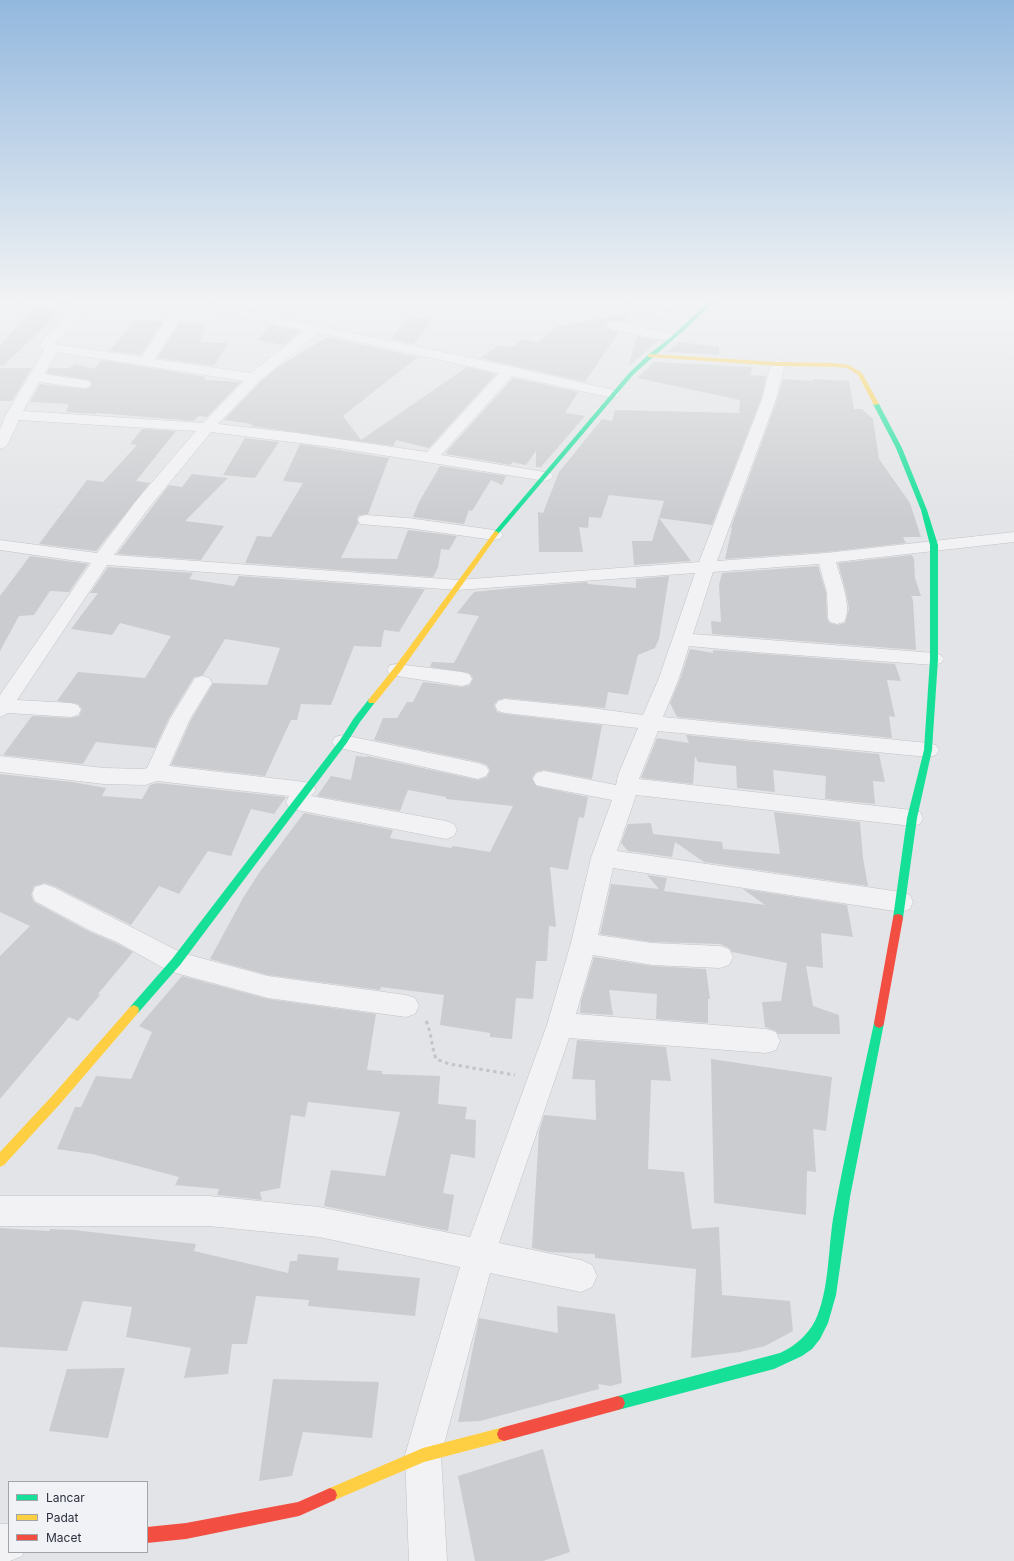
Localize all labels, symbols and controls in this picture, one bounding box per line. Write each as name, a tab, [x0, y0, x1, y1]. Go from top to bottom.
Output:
legend	[8, 1481, 148, 1553]
text: Lancar	[46, 1490, 85, 1505]
text: Padat	[46, 1510, 78, 1525]
text: Macet	[46, 1530, 81, 1545]

